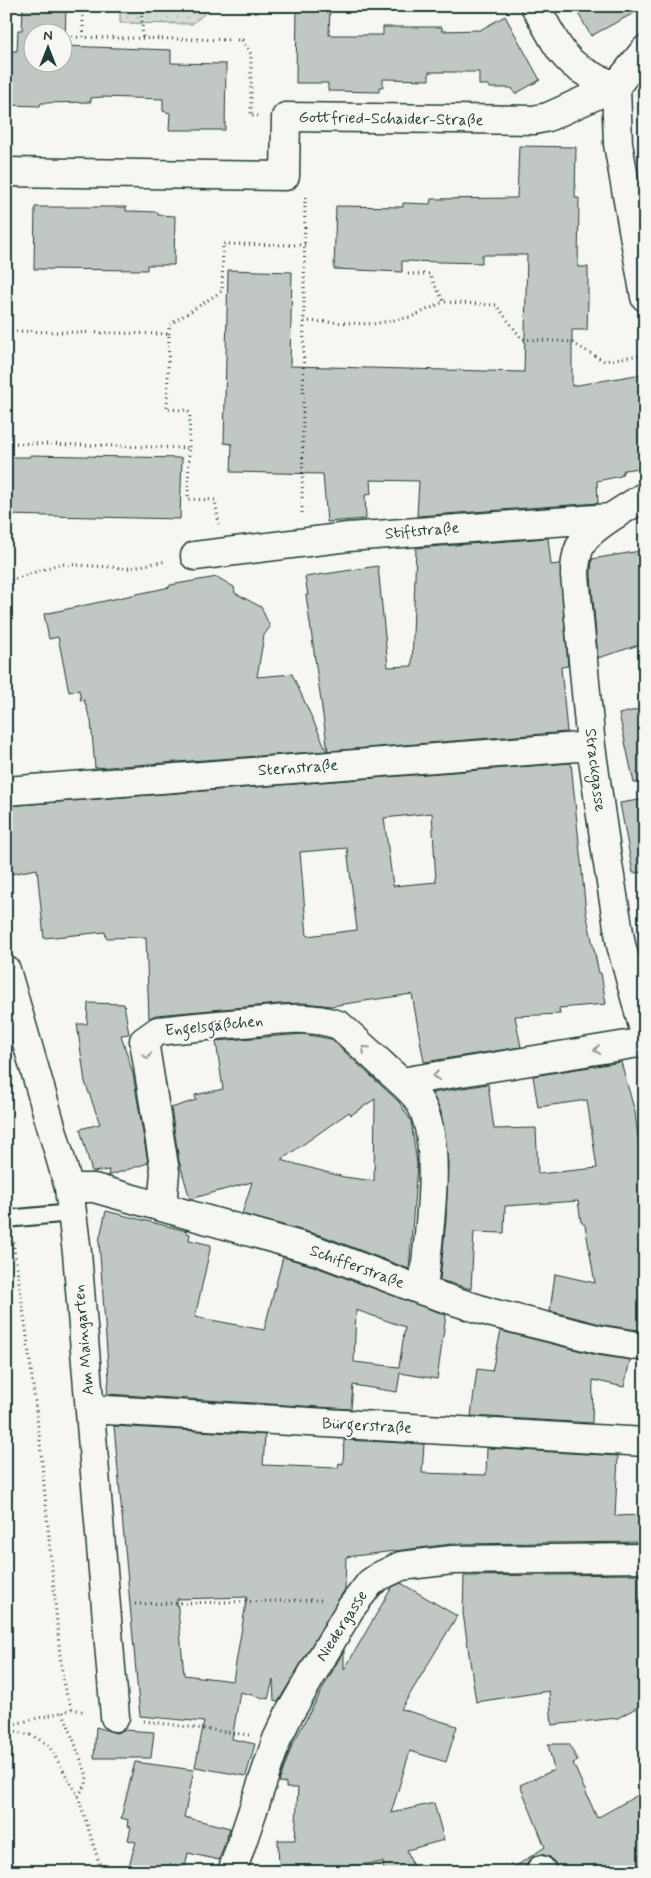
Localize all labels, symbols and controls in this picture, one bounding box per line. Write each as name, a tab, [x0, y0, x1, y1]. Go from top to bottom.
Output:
north arrow	[22, 22, 72, 72]
text: N	[43, 27, 53, 45]
street label: Gottfried-Schaider-Straße	[298, 107, 484, 131]
street label: Stiftstraße	[384, 517, 460, 545]
street label: Strackgasse	[578, 727, 611, 814]
street label: Sternstraße	[257, 755, 339, 781]
street label: Engelsgäßchen	[164, 1010, 264, 1043]
one-way arrow	[592, 1044, 601, 1054]
one-way arrow	[361, 1045, 370, 1054]
one-way arrow	[141, 1052, 151, 1061]
one-way arrow	[432, 1070, 441, 1080]
street label: Schifferstraße	[307, 1240, 407, 1294]
street label: Am Maingarten	[69, 1284, 99, 1396]
street label: Bürgerstraße	[321, 1413, 413, 1440]
street label: Niedergasse	[311, 1587, 373, 1665]

